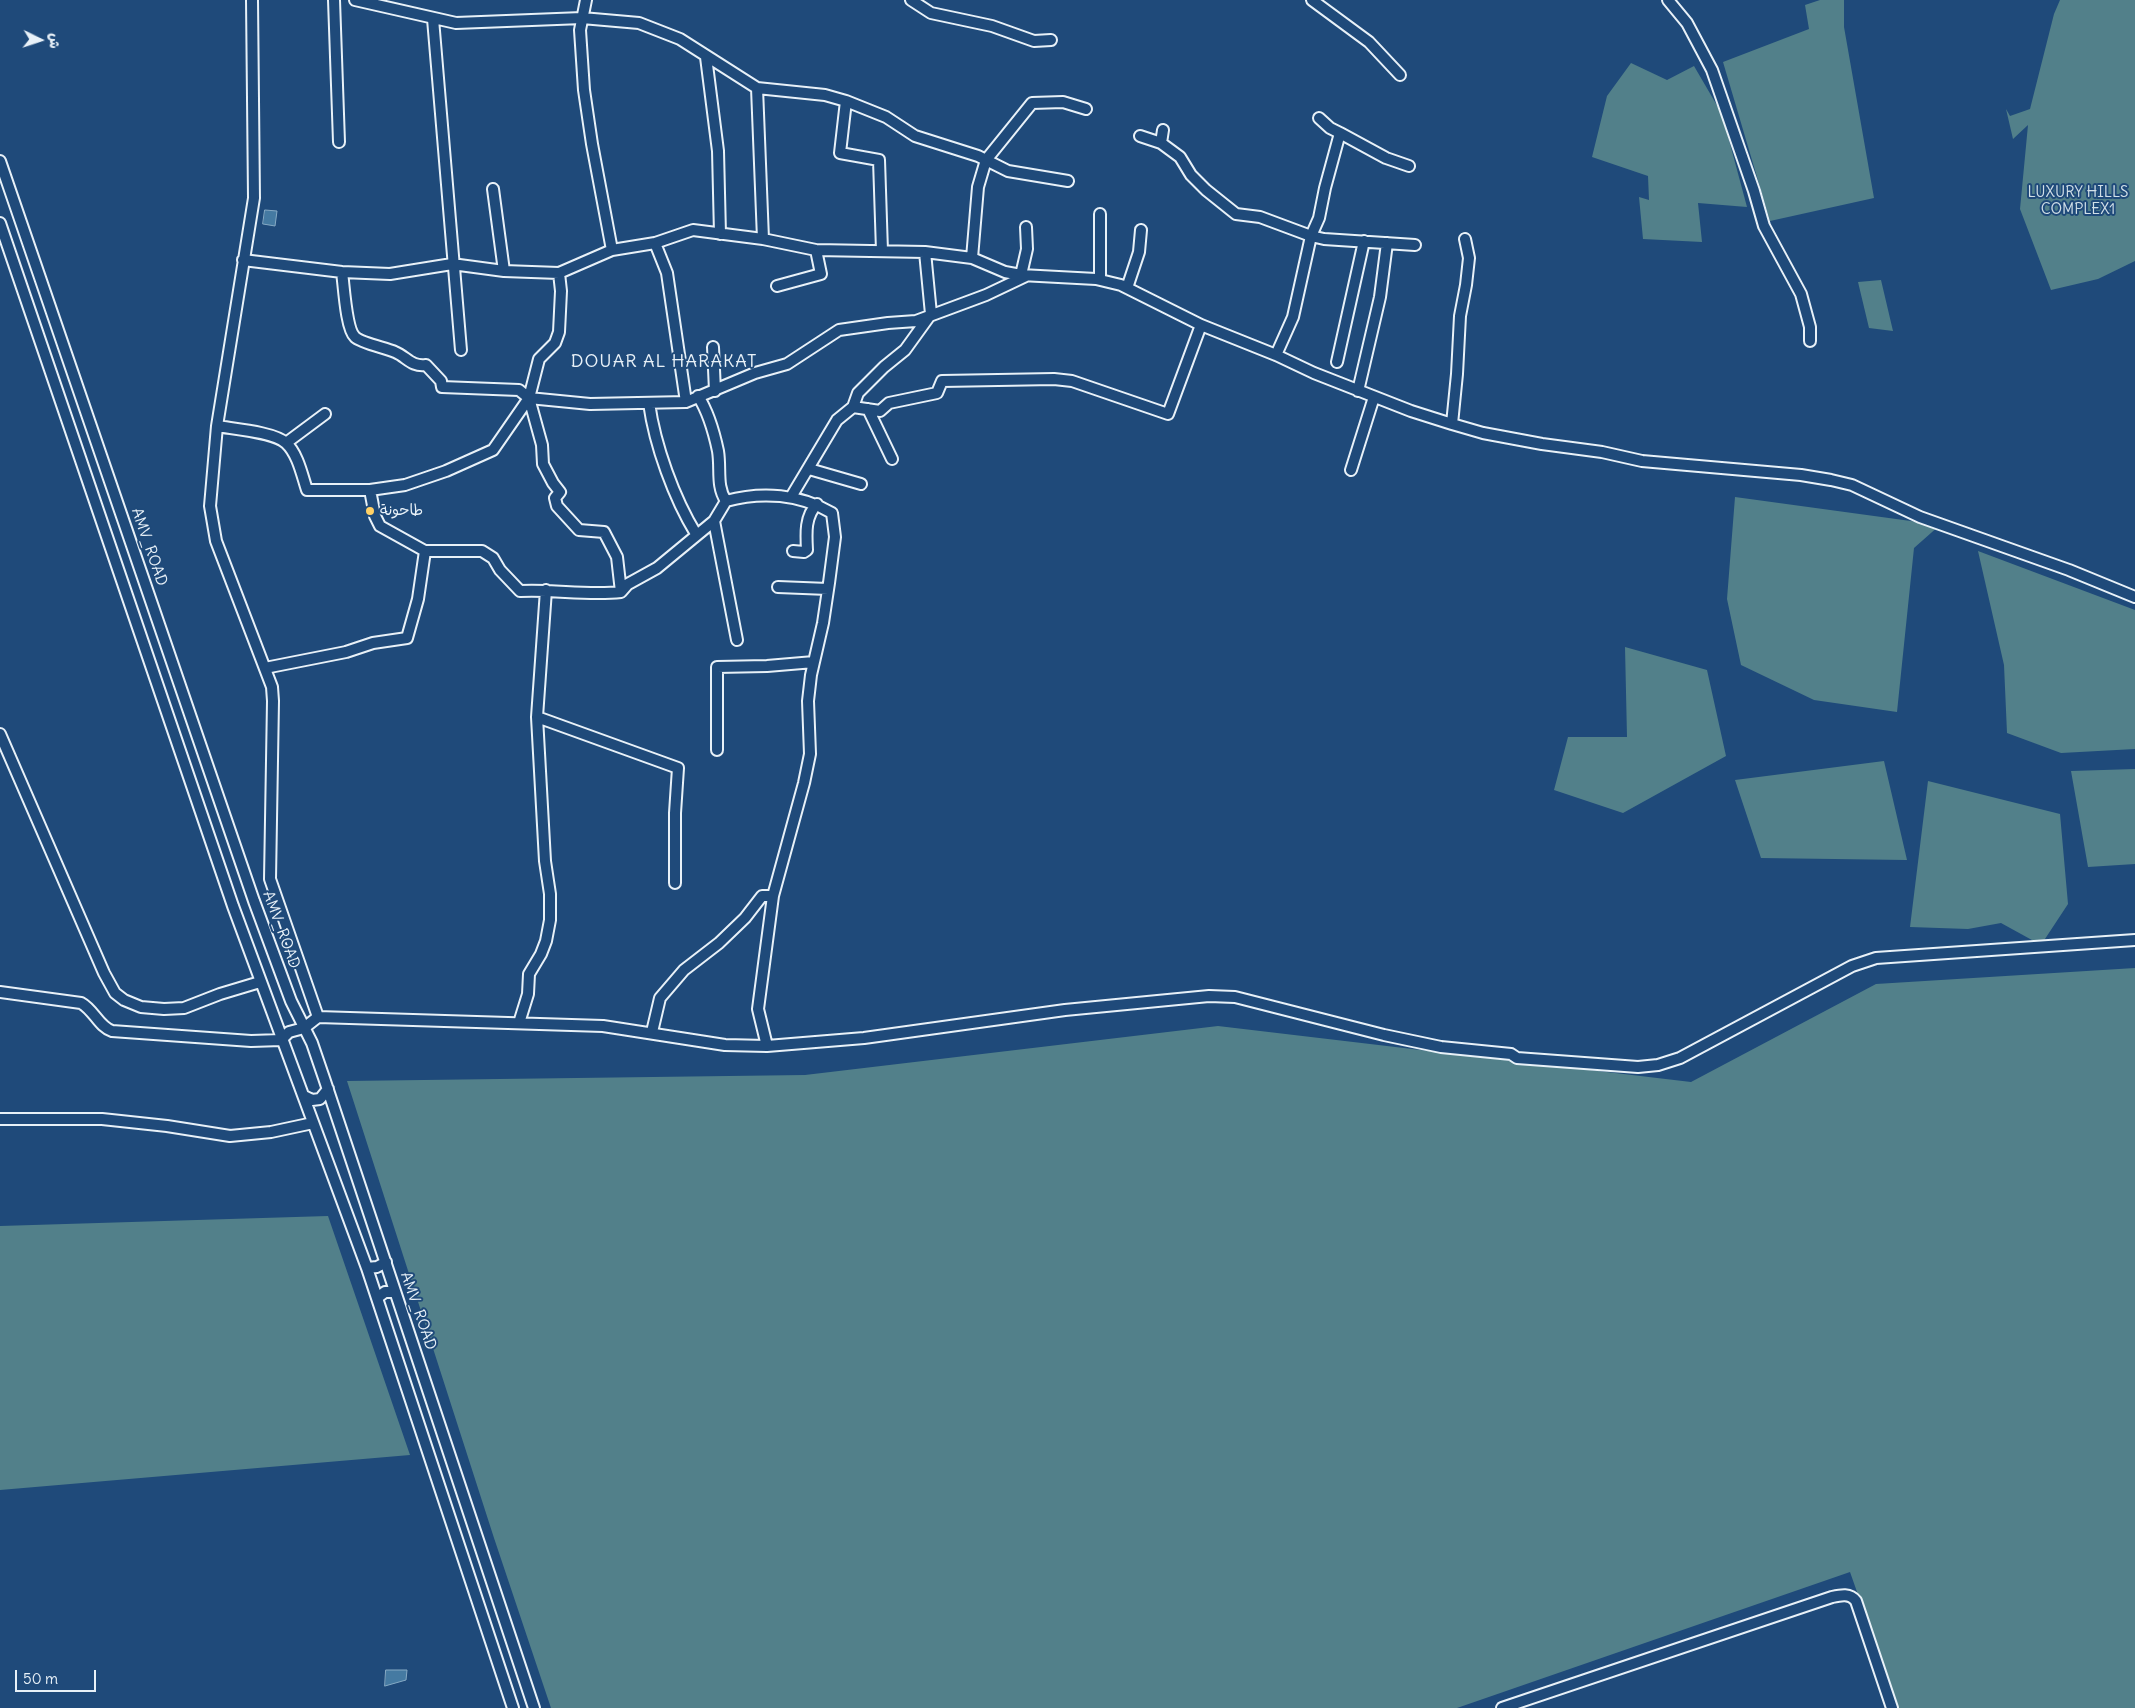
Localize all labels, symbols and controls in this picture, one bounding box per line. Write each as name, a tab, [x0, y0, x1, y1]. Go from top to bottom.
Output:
north arrow	[15, 15, 65, 65]
text: ش	[45, 33, 64, 49]
park label: LUXURY HILLS COMPLEX1	[2028, 184, 2128, 219]
district label: DOUAR AL HARAKAT	[569, 351, 759, 373]
place label: طاحونة	[380, 502, 423, 520]
marker: طاحونة	[364, 505, 376, 517]
street label: AMV_ROAD	[127, 506, 171, 588]
street label: AMV_ROAD	[259, 889, 303, 971]
street label: AMV_ROAD	[396, 1270, 440, 1352]
scale bar	[18, 1660, 99, 1692]
text: 50 m	[23, 1669, 58, 1688]

